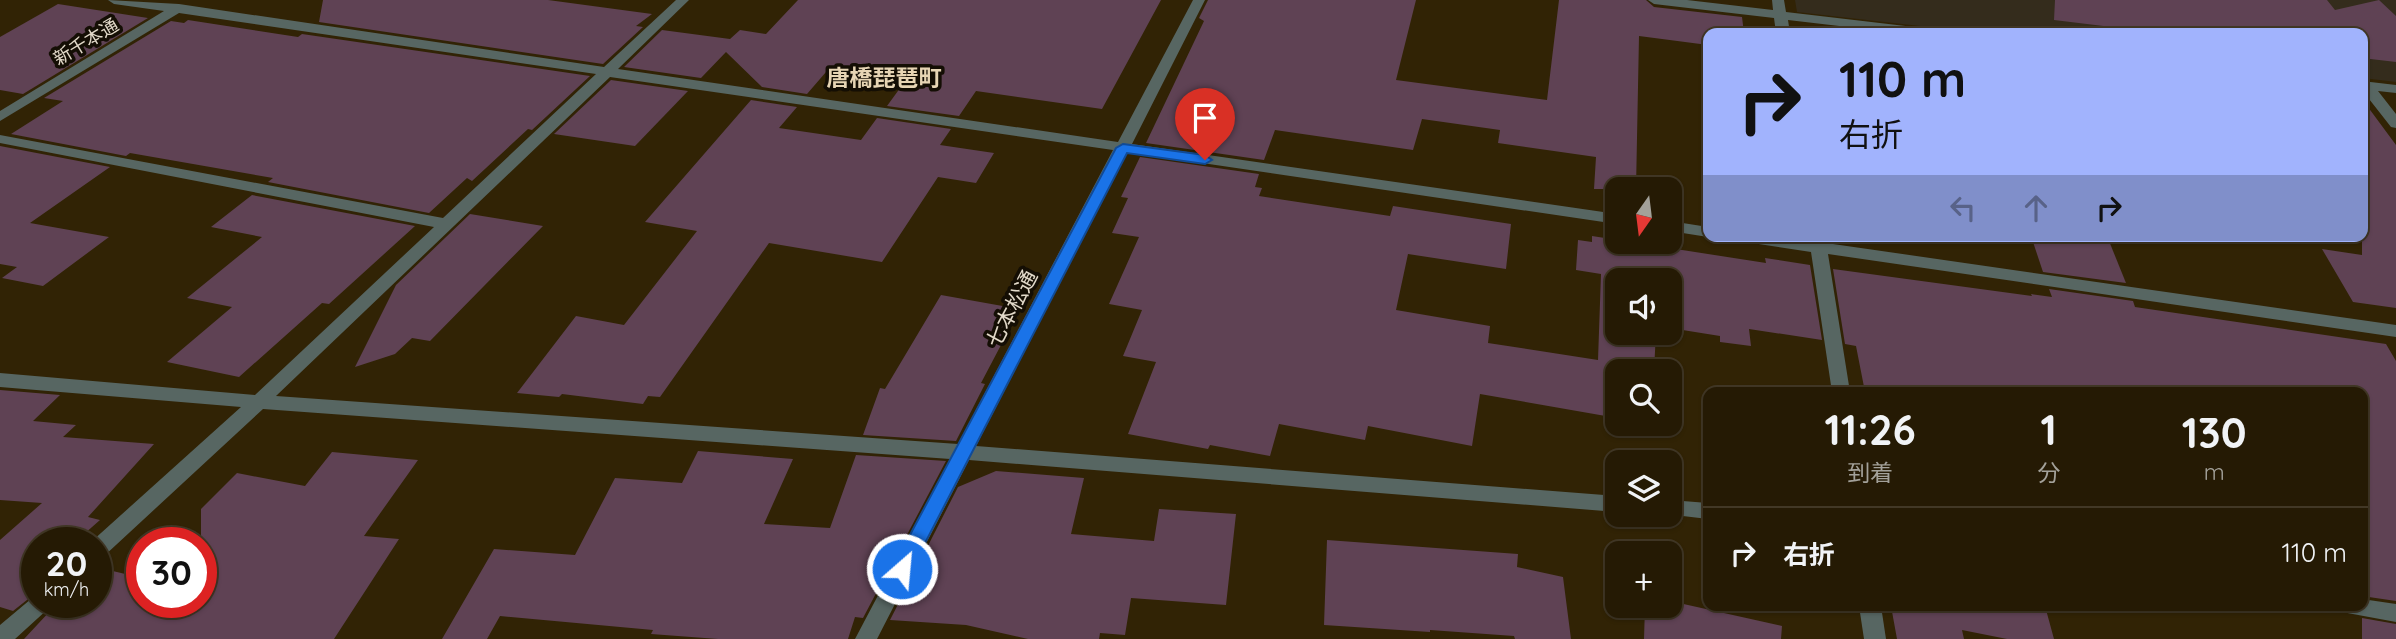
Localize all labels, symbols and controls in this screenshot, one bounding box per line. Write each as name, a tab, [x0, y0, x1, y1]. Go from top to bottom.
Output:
street label: 新千本通	[49, 13, 123, 70]
text: 110 m	[1839, 48, 1966, 109]
icon: right	[1724, 56, 1815, 147]
district label: 唐橋琵琶町	[827, 63, 942, 92]
pin	[1175, 88, 1235, 160]
icon: arrive	[1186, 99, 1224, 137]
text: 右折	[1839, 114, 1903, 154]
north arrow	[1605, 177, 1682, 254]
map controls	[1605, 177, 1682, 618]
icon: left	[1944, 189, 1982, 227]
icon: ahead	[2017, 189, 2055, 227]
icon: right	[2090, 189, 2128, 227]
street label: 七本松通	[980, 265, 1042, 352]
button: sound	[1605, 268, 1682, 345]
button: search	[1605, 359, 1682, 436]
text: 11:26	[1825, 403, 1916, 456]
text: 1	[2041, 403, 2057, 456]
text: 130	[2182, 406, 2246, 459]
button: layers	[1605, 450, 1682, 527]
text: m	[2204, 457, 2225, 486]
text: 到着	[1847, 458, 1893, 487]
text: 分	[2037, 458, 2060, 487]
speed limit sign: 30	[126, 527, 217, 618]
position arrow	[865, 532, 939, 606]
icon: right	[1724, 534, 1762, 572]
text: 110 m	[2281, 536, 2347, 569]
text: 右折	[1783, 538, 1835, 571]
text: 20	[46, 541, 87, 585]
button: +	[1605, 541, 1682, 618]
text: km/h	[44, 578, 89, 601]

